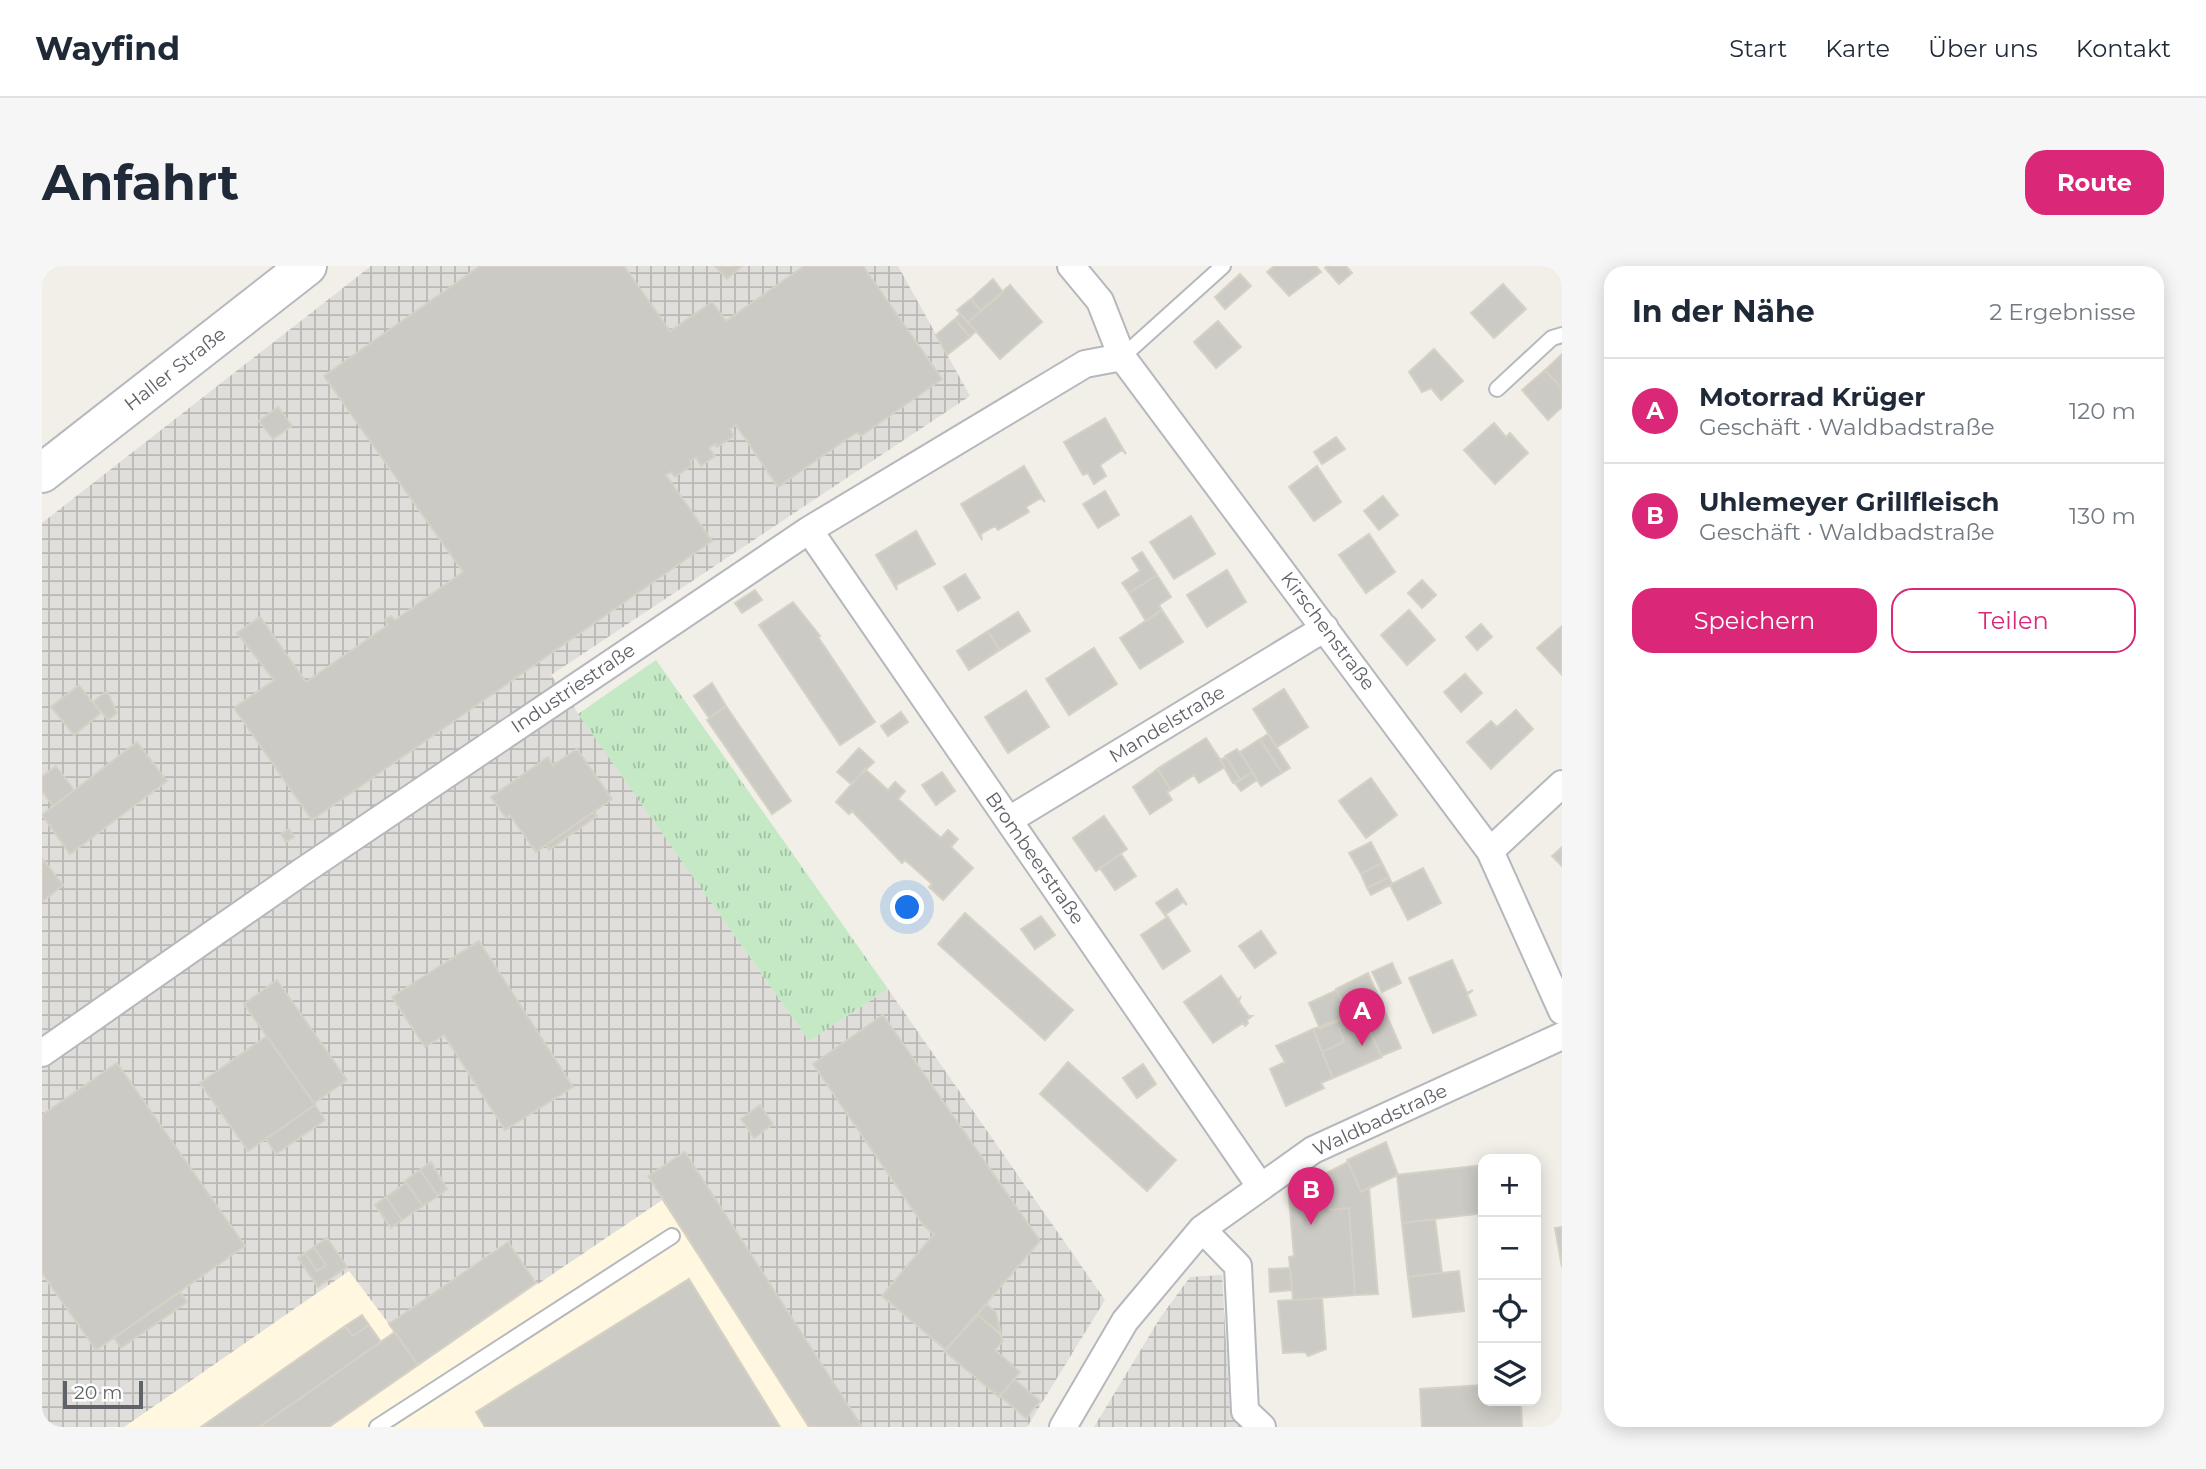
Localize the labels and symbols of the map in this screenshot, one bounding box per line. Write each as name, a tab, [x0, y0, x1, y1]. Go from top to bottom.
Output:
street label: Haller Straße	[120, 322, 230, 416]
street label: Kirschenstraße	[1276, 567, 1380, 695]
street label: Industriestraße	[507, 638, 639, 738]
street label: Mandelstraße	[1105, 680, 1229, 768]
street label: Brombeerstraße	[981, 787, 1089, 929]
your location	[890, 890, 924, 924]
pin: A	[1339, 988, 1385, 1046]
street label: Waldbadstraße	[1309, 1079, 1451, 1161]
pin: B	[1288, 1167, 1334, 1225]
scale bar	[63, 1378, 144, 1410]

